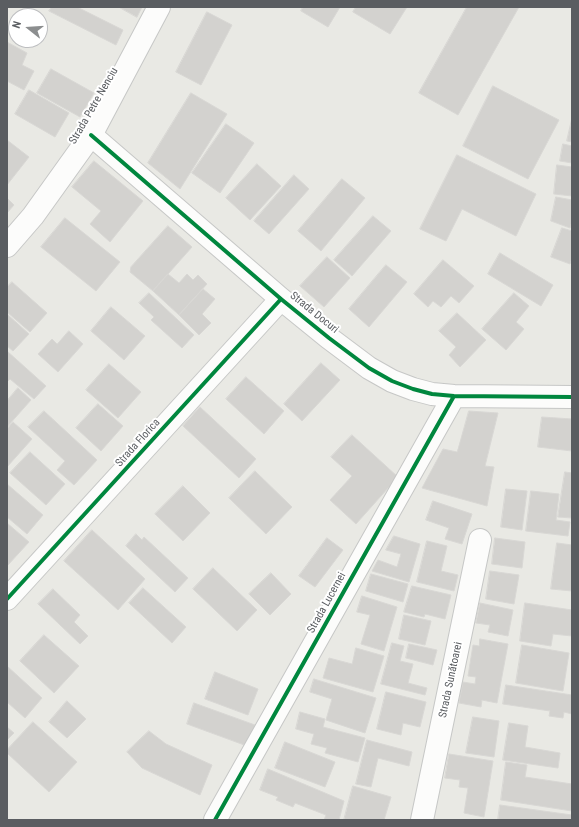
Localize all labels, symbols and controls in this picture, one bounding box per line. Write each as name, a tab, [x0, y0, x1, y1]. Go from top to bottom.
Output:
north arrow	[8, 8, 48, 48]
text: N	[10, 20, 24, 30]
street label: Strada Petre Nenciu	[67, 65, 121, 147]
street label: Strada Docuri	[287, 289, 341, 337]
street label: Strada Florica	[113, 416, 163, 470]
street label: Strada Lucernei	[305, 570, 349, 636]
street label: Strada Sunătoarei	[437, 641, 465, 719]

